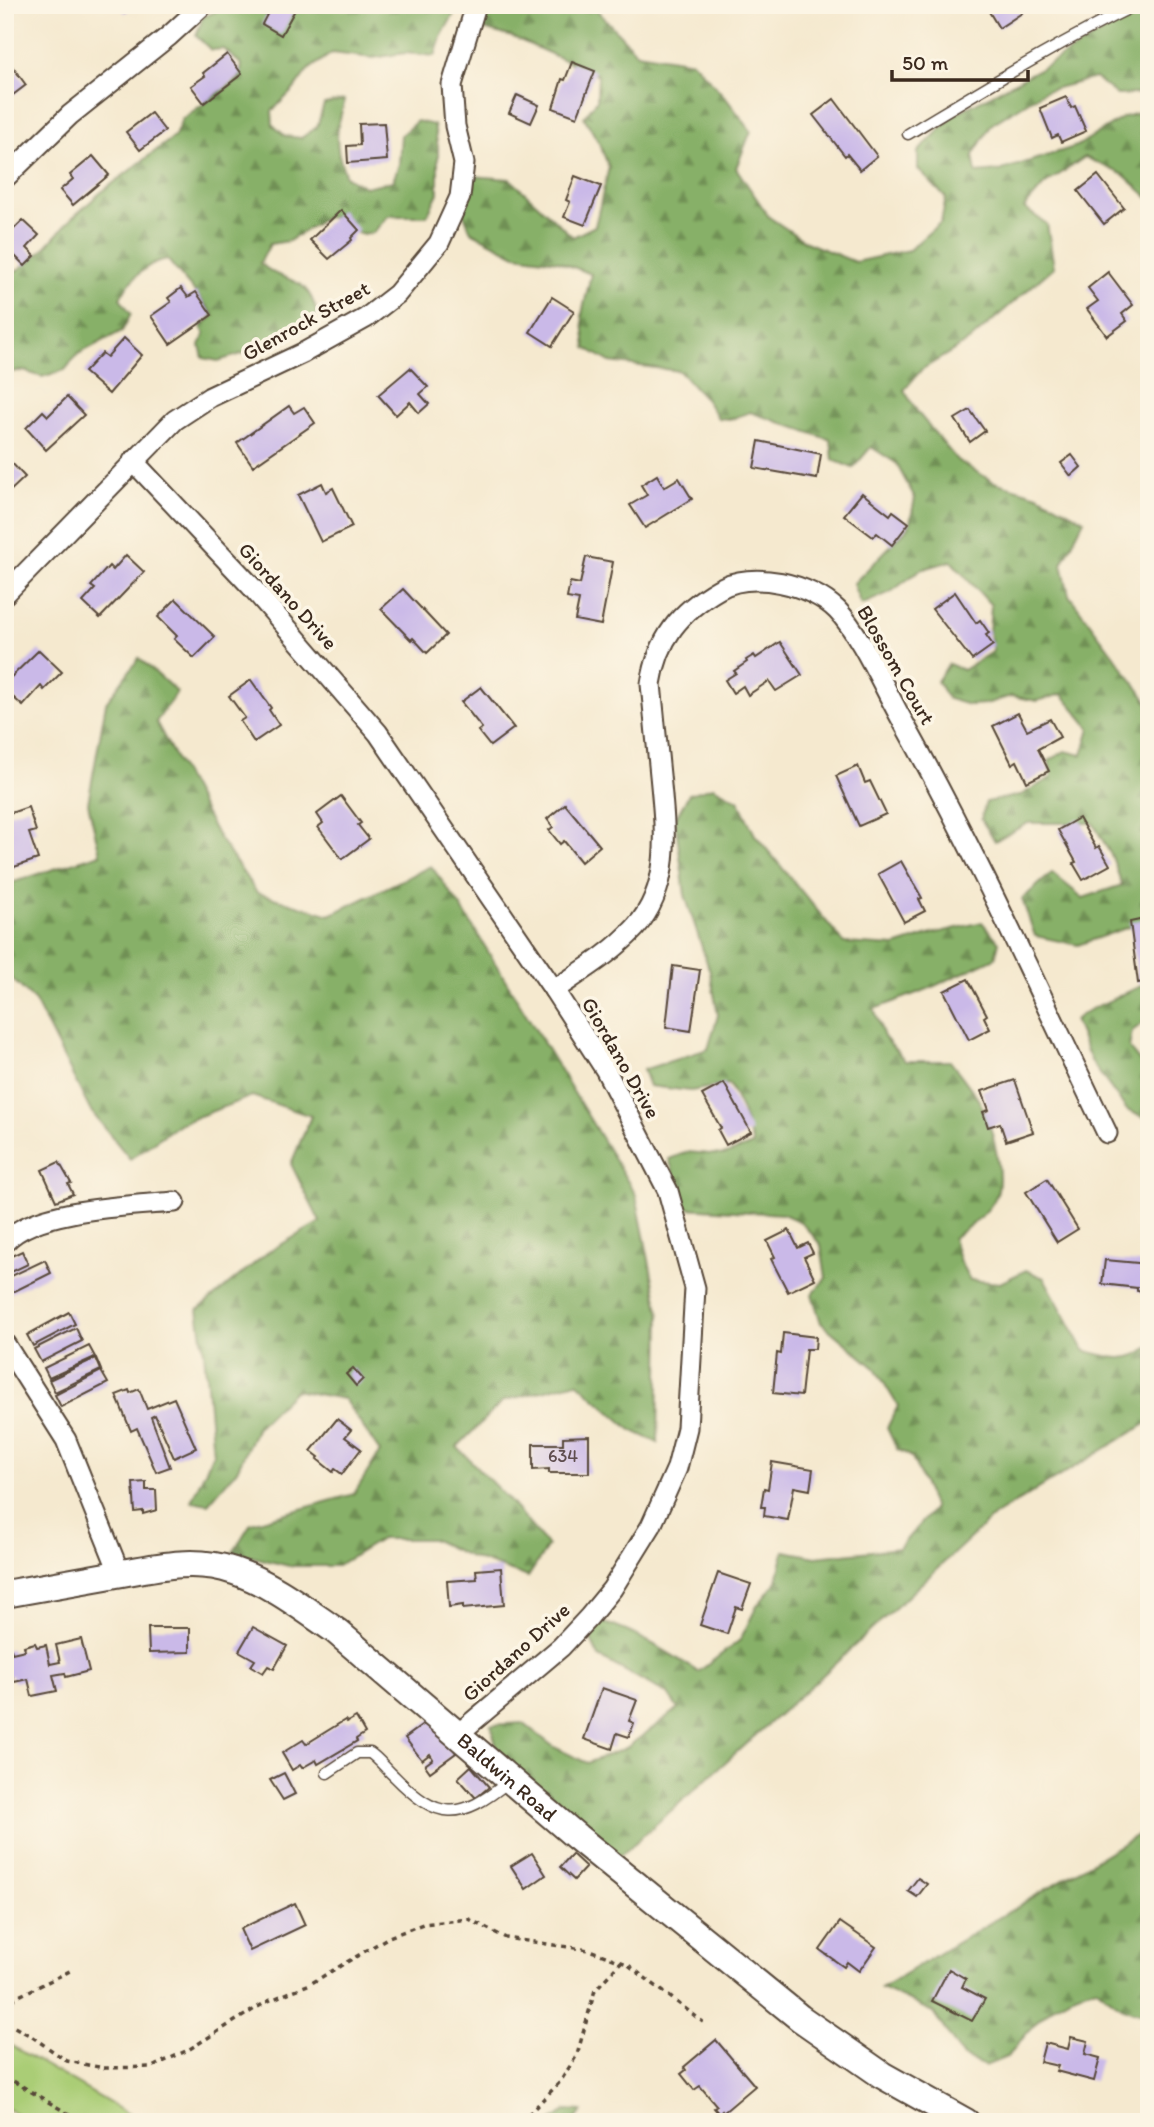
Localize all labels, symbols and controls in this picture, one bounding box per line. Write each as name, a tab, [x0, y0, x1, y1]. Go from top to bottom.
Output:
scale bar	[892, 38, 1028, 82]
text: 50 m	[902, 50, 949, 75]
street label: Glenrock Street	[238, 275, 374, 366]
street label: Giordano Drive	[234, 537, 343, 655]
street label: Blossom Court	[852, 601, 941, 729]
street label: Giordano Drive	[577, 993, 666, 1123]
house number: 634	[548, 1445, 578, 1467]
street label: Giordano Drive	[457, 1597, 575, 1706]
street label: Baldwin Road	[452, 1727, 562, 1826]

